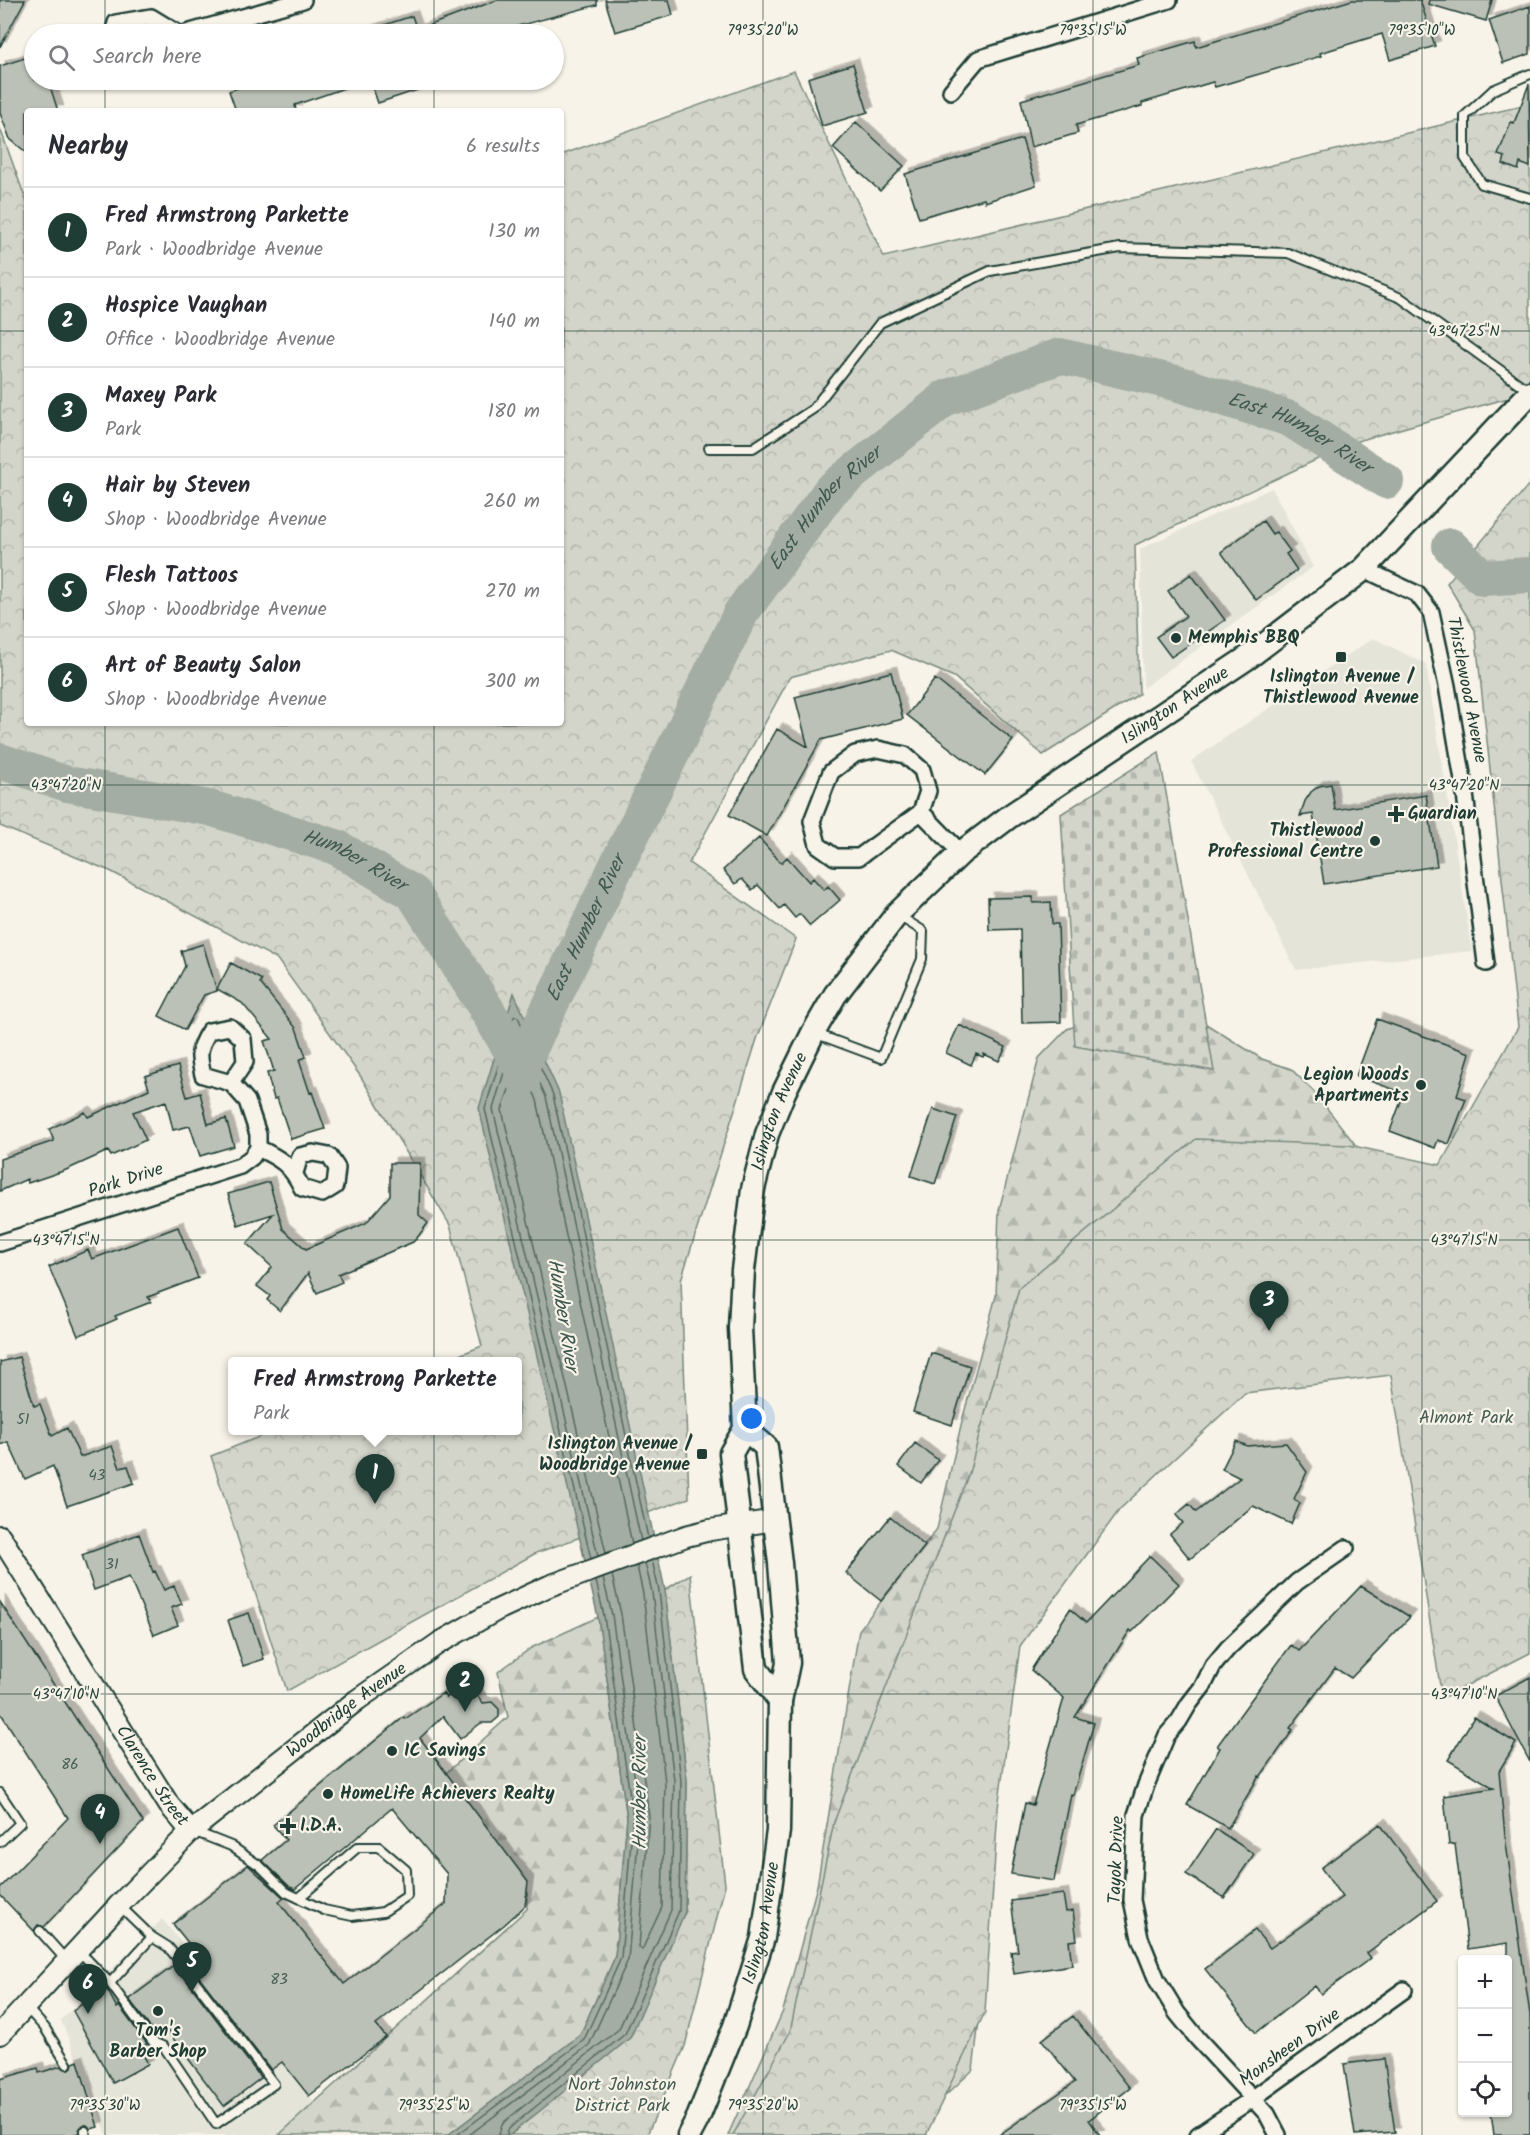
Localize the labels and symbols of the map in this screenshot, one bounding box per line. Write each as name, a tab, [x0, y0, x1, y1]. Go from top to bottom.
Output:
text: 79°35'20"W	[727, 19, 799, 43]
text: 79°35'15"W	[1059, 19, 1127, 43]
text: 79°35'10"W	[1388, 19, 1456, 43]
text: 43°47'25"N	[1428, 320, 1500, 344]
water label: East Humber River	[1223, 384, 1381, 486]
water label: East Humber River	[761, 436, 893, 578]
street label: Thistlewood Avenue	[1438, 614, 1494, 766]
place label: Memphis BBQ	[1188, 624, 1299, 653]
marker: Memphis BBQ	[1169, 631, 1183, 645]
marker: Islington Avenue / Thistlewood Avenue	[1334, 650, 1348, 664]
street label: Islington Avenue	[1115, 659, 1235, 753]
place label: Islington Avenue / Thistlewood Avenue	[1263, 663, 1419, 713]
text: 43°47'20"N	[31, 774, 101, 798]
text: 43°47'20"N	[1429, 774, 1499, 798]
place label: Guardian	[1408, 800, 1477, 829]
marker: Guardian	[1389, 807, 1403, 821]
place label: Thistlewood Professional Centre	[1208, 817, 1363, 867]
water label: Humber River	[298, 821, 416, 904]
marker: Thistlewood Professional Centre	[1368, 834, 1382, 848]
water label: East Humber River	[538, 846, 637, 1008]
street label: Islington Avenue	[744, 1047, 816, 1174]
place label: Legion Woods Apartments	[1303, 1061, 1410, 1111]
marker: Legion Woods Apartments	[1414, 1078, 1428, 1092]
street label: Park Drive	[85, 1155, 167, 1207]
text: 43°47'15"N	[32, 1229, 100, 1253]
text: 43°47'15"N	[1430, 1229, 1498, 1253]
water label: Humber River	[537, 1256, 587, 1378]
pin: 3	[1250, 1282, 1288, 1331]
your location	[737, 1404, 766, 1433]
park label: Almont Park	[1419, 1404, 1514, 1433]
house number: 51	[17, 1408, 30, 1432]
place label: Islington Avenue / Woodbridge Avenue	[539, 1430, 693, 1480]
marker: Islington Avenue / Woodbridge Avenue	[695, 1447, 709, 1461]
pin: 1	[356, 1454, 394, 1504]
house number: 43	[89, 1464, 106, 1488]
house number: 31	[105, 1553, 119, 1577]
street label: Woodbridge Avenue	[280, 1655, 413, 1765]
pin: 2	[446, 1662, 484, 1712]
text: 43°47'10"N	[33, 1683, 99, 1707]
text: 43°47'10"N	[1431, 1683, 1497, 1707]
street label: Clarence Street	[108, 1719, 197, 1834]
water label: Humber River	[625, 1732, 657, 1850]
place label: IC Savings	[404, 1737, 487, 1766]
marker: IC Savings	[385, 1744, 399, 1758]
house number: 86	[61, 1753, 79, 1777]
place label: HomeLife Achievers Realty	[340, 1780, 555, 1809]
marker: HomeLife Achievers Realty	[321, 1787, 335, 1801]
pin: 4	[80, 1794, 120, 1844]
place label: I.D.A.	[300, 1812, 342, 1841]
street label: Tayok Drive	[1101, 1816, 1133, 1904]
marker: I.D.A.	[281, 1819, 295, 1833]
street label: Islington Avenue	[735, 1860, 788, 1988]
pin: 5	[172, 1942, 212, 1992]
pin: 6	[68, 1964, 107, 2014]
house number: 83	[270, 1968, 288, 1992]
street label: Monsheen Drive	[1233, 2001, 1347, 2095]
marker: Tom's Barber Shop	[151, 2004, 165, 2018]
place label: Tom's Barber Shop	[109, 2017, 207, 2067]
park label: Nort Johnston District Park	[568, 2071, 676, 2121]
text: 79°35'30"W	[70, 2094, 141, 2118]
text: 79°35'25"W	[398, 2094, 470, 2118]
text: 79°35'20"W	[727, 2094, 799, 2118]
text: 79°35'15"W	[1059, 2094, 1127, 2118]

